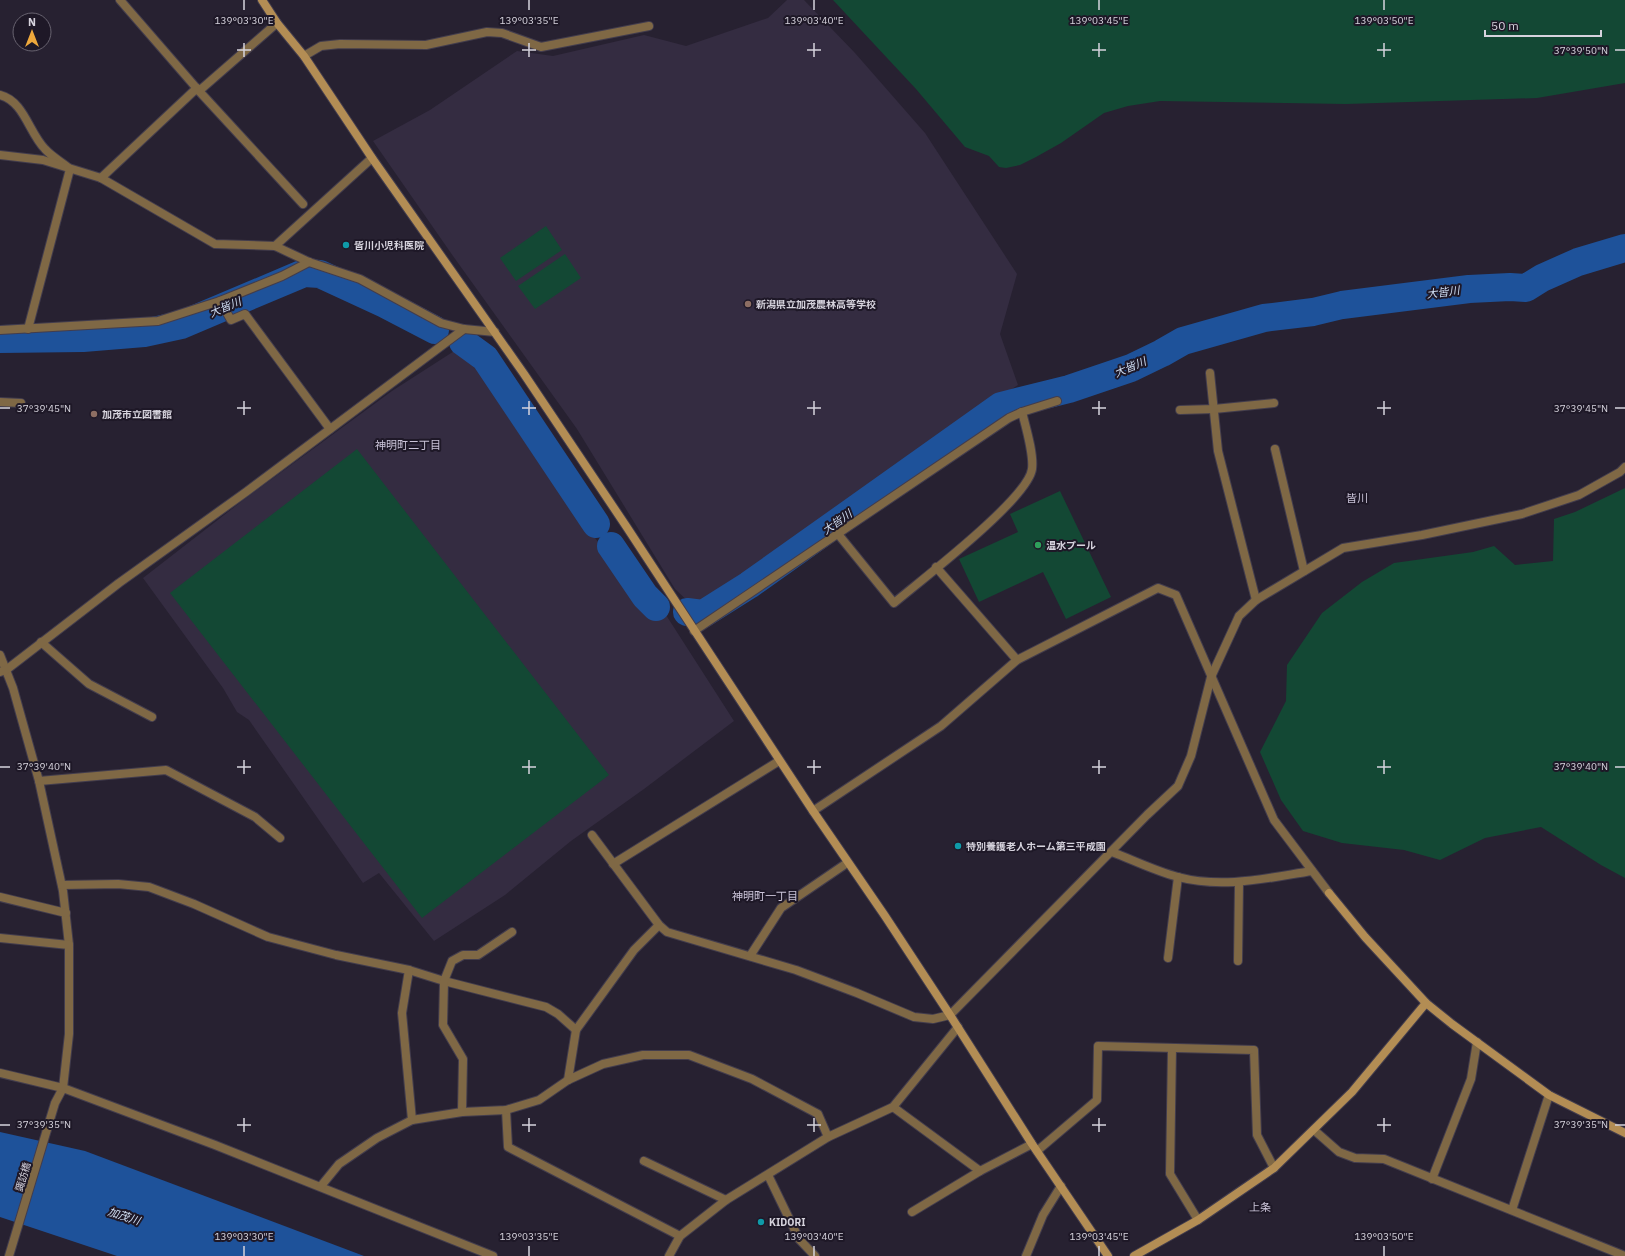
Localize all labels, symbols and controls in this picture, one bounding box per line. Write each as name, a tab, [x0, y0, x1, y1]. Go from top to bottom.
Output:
north arrow	[12, 12, 52, 52]
scale bar	[1485, 12, 1601, 38]
text: 139°03'30"E	[214, 14, 274, 27]
text: 139°03'35"E	[499, 14, 559, 27]
text: 139°03'40"E	[784, 14, 844, 27]
text: 139°03'45"E	[1069, 14, 1129, 27]
text: 139°03'50"E	[1354, 14, 1414, 27]
text: N	[28, 15, 36, 29]
text: 50 m	[1491, 18, 1519, 33]
text: 37°39'50"N	[1554, 44, 1608, 57]
place label: 皆川小児科医院	[354, 239, 424, 252]
marker: 皆川小児科医院	[341, 240, 351, 250]
water label: 大皆川	[1426, 283, 1461, 301]
water label: 大皆川	[207, 294, 244, 320]
place label: 新潟県立加茂農林高等学校	[756, 298, 876, 311]
marker: 新潟県立加茂農林高等学校	[743, 299, 753, 309]
water label: 大皆川	[1112, 354, 1149, 380]
text: 37°39'45"N	[17, 402, 71, 415]
text: 37°39'45"N	[1554, 402, 1608, 415]
place label: 加茂市立図書館	[102, 408, 172, 421]
marker: 加茂市立図書館	[89, 409, 99, 419]
district label: 神明町二丁目	[375, 438, 441, 452]
district label: 皆川	[1346, 491, 1368, 505]
water label: 大皆川	[819, 506, 855, 537]
place label: 温水プール	[1046, 539, 1096, 552]
marker: 温水プール	[1033, 540, 1043, 550]
text: 37°39'40"N	[17, 760, 71, 773]
text: 37°39'40"N	[1554, 760, 1608, 773]
place label: 特別養護老人ホーム第三平成園	[966, 840, 1106, 853]
marker: 特別養護老人ホーム第三平成園	[953, 841, 963, 851]
district label: 神明町一丁目	[732, 889, 798, 903]
text: 37°39'35"N	[17, 1118, 71, 1131]
text: 37°39'35"N	[1554, 1118, 1608, 1131]
street label: 諏訪橋	[12, 1161, 34, 1193]
district label: 上条	[1249, 1200, 1271, 1214]
water label: 加茂川	[106, 1204, 143, 1228]
place label: KIDORI	[769, 1216, 805, 1229]
marker: KIDORI	[756, 1217, 766, 1227]
text: 139°03'30"E	[214, 1230, 274, 1243]
text: 139°03'35"E	[499, 1230, 559, 1243]
text: 139°03'40"E	[784, 1230, 844, 1243]
text: 139°03'45"E	[1069, 1230, 1129, 1243]
text: 139°03'50"E	[1354, 1230, 1414, 1243]

